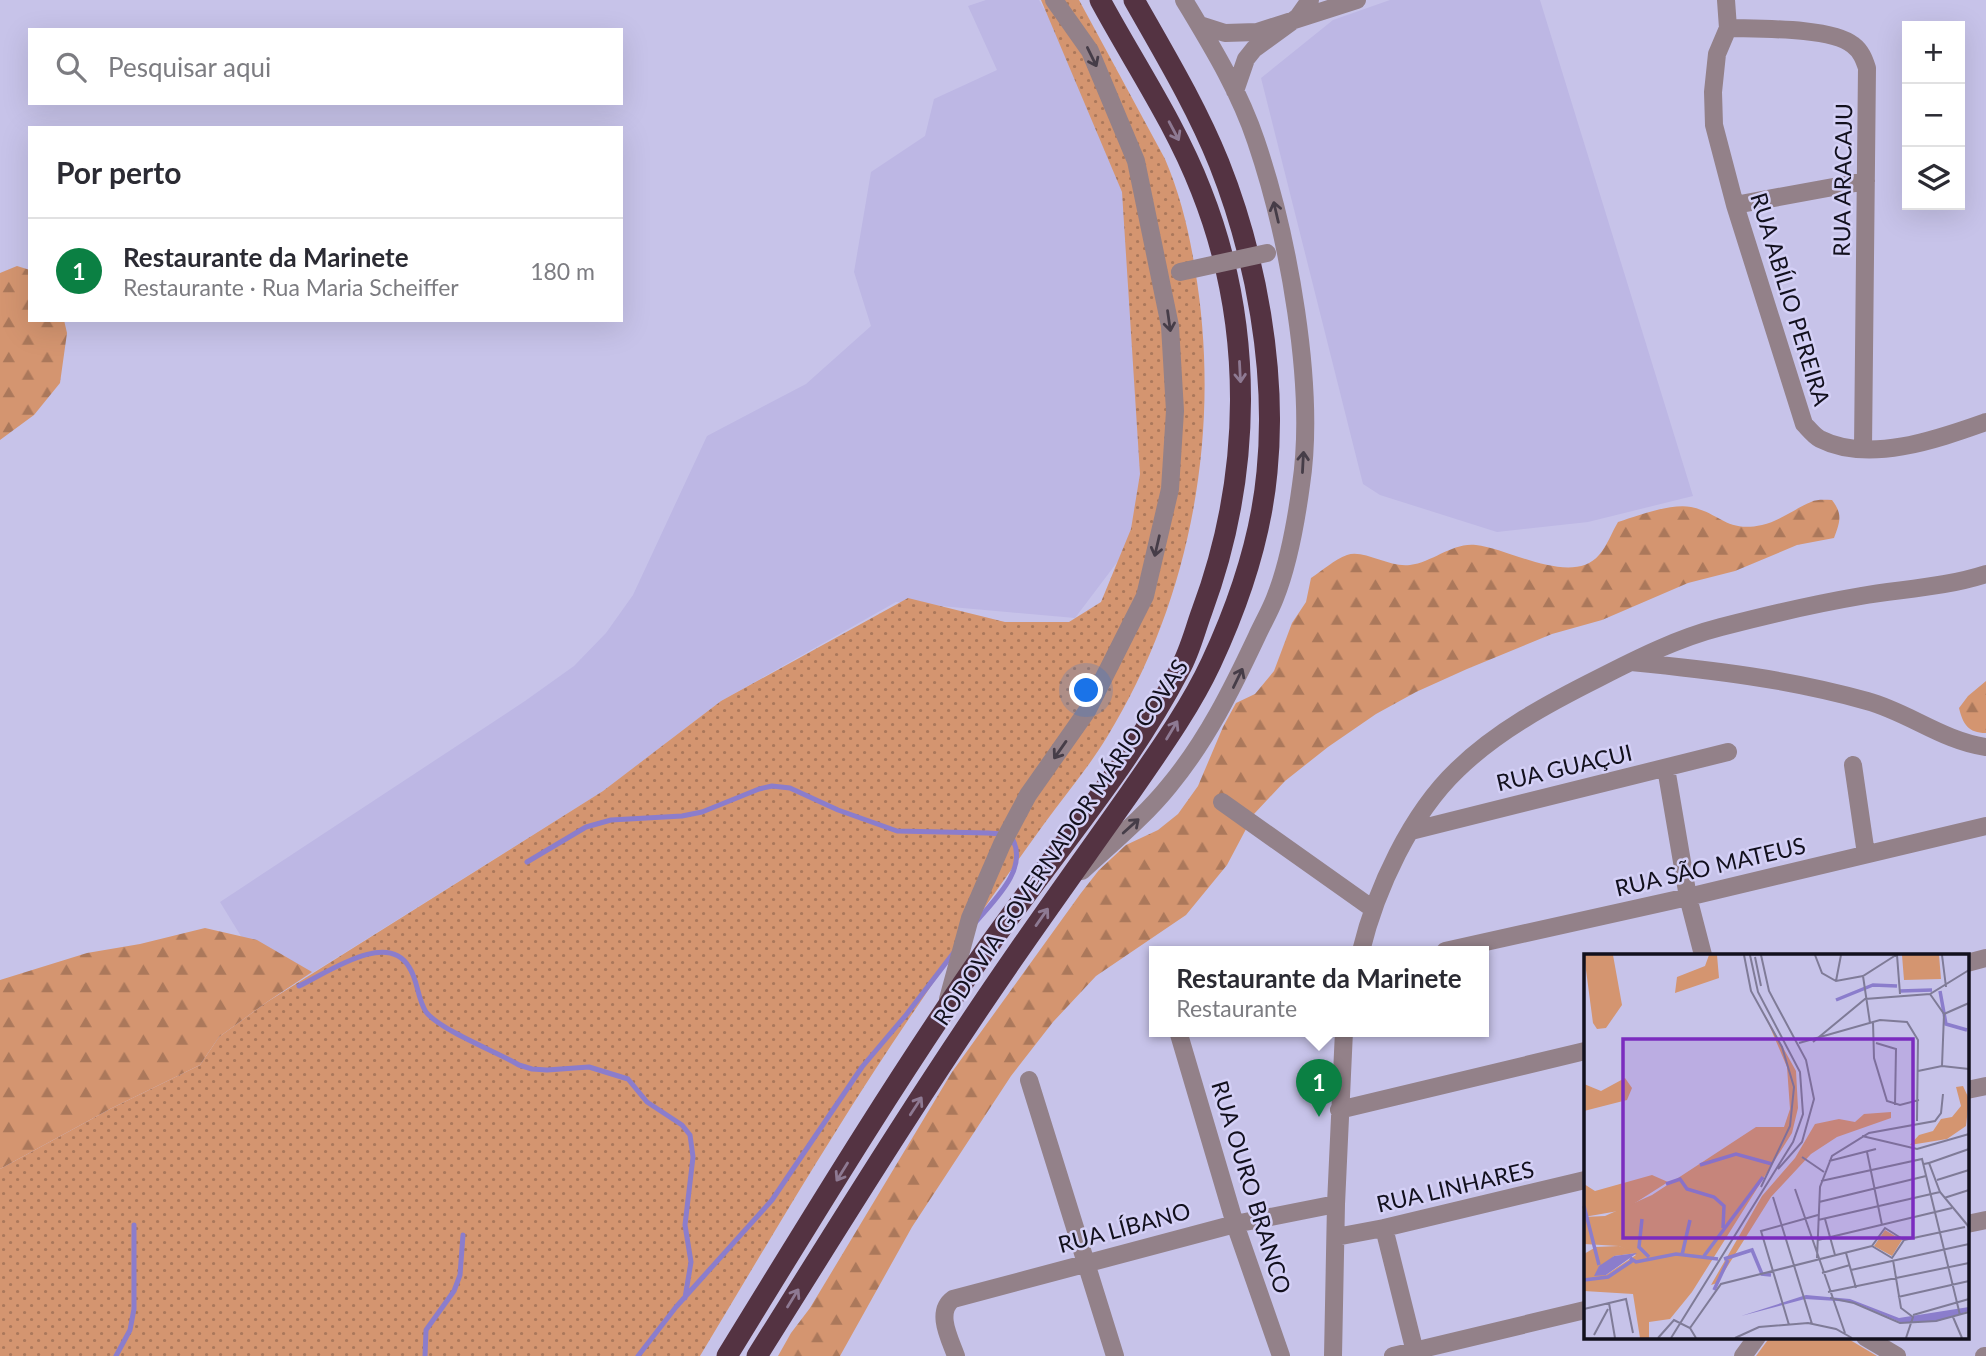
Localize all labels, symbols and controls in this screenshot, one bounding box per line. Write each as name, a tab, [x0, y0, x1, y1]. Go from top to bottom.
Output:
map controls	[1902, 21, 1965, 210]
button: +	[1902, 21, 1965, 84]
search box	[28, 28, 623, 105]
one-way arrow	[1085, 46, 1099, 67]
icon: search	[52, 48, 90, 86]
text: Pesquisar aqui	[108, 51, 271, 83]
button: −	[1902, 84, 1965, 147]
street label: RUA ARACAJU	[1827, 103, 1857, 257]
one-way arrow	[1167, 120, 1181, 141]
button: layers	[1902, 147, 1965, 210]
text: Por perto	[56, 154, 181, 190]
street label: RUA ABÍLIO PEREIRA	[1745, 189, 1837, 409]
one-way arrow	[1269, 201, 1282, 224]
text: Restaurante da Marinete	[123, 241, 409, 273]
text: 1	[72, 257, 86, 285]
text: 180 m	[530, 257, 595, 285]
text: Restaurante · Rua Maria Scheiffer	[123, 273, 459, 301]
one-way arrow	[1163, 309, 1176, 332]
one-way arrow	[1234, 360, 1247, 383]
one-way arrow	[1297, 451, 1310, 474]
one-way arrow	[1150, 534, 1163, 557]
street label: RODOVIA GOVERNADOR MÁRIO COVAS	[927, 654, 1193, 1030]
one-way arrow	[1231, 668, 1245, 689]
your location	[1069, 673, 1103, 707]
one-way arrow	[1165, 721, 1179, 741]
street label: RUA GUAÇUI	[1493, 738, 1635, 796]
one-way arrow	[1052, 740, 1067, 759]
one-way arrow	[1122, 818, 1140, 834]
street label: RUA SÃO MATEUS	[1612, 830, 1808, 902]
one-way arrow	[1035, 908, 1049, 927]
popup	[1149, 946, 1489, 1037]
inset map	[1584, 954, 1968, 1338]
text: Restaurante da Marinete	[1176, 962, 1462, 994]
text: Restaurante	[1176, 994, 1297, 1022]
pin: 1	[1296, 1059, 1342, 1117]
street label: RUA OURO BRANCO	[1206, 1077, 1298, 1297]
one-way arrow	[909, 1097, 923, 1117]
street label: RUA LINHARES	[1374, 1154, 1536, 1218]
one-way arrow	[835, 1161, 849, 1181]
street label: RUA LÍBANO	[1055, 1196, 1193, 1258]
one-way arrow	[787, 1289, 801, 1309]

